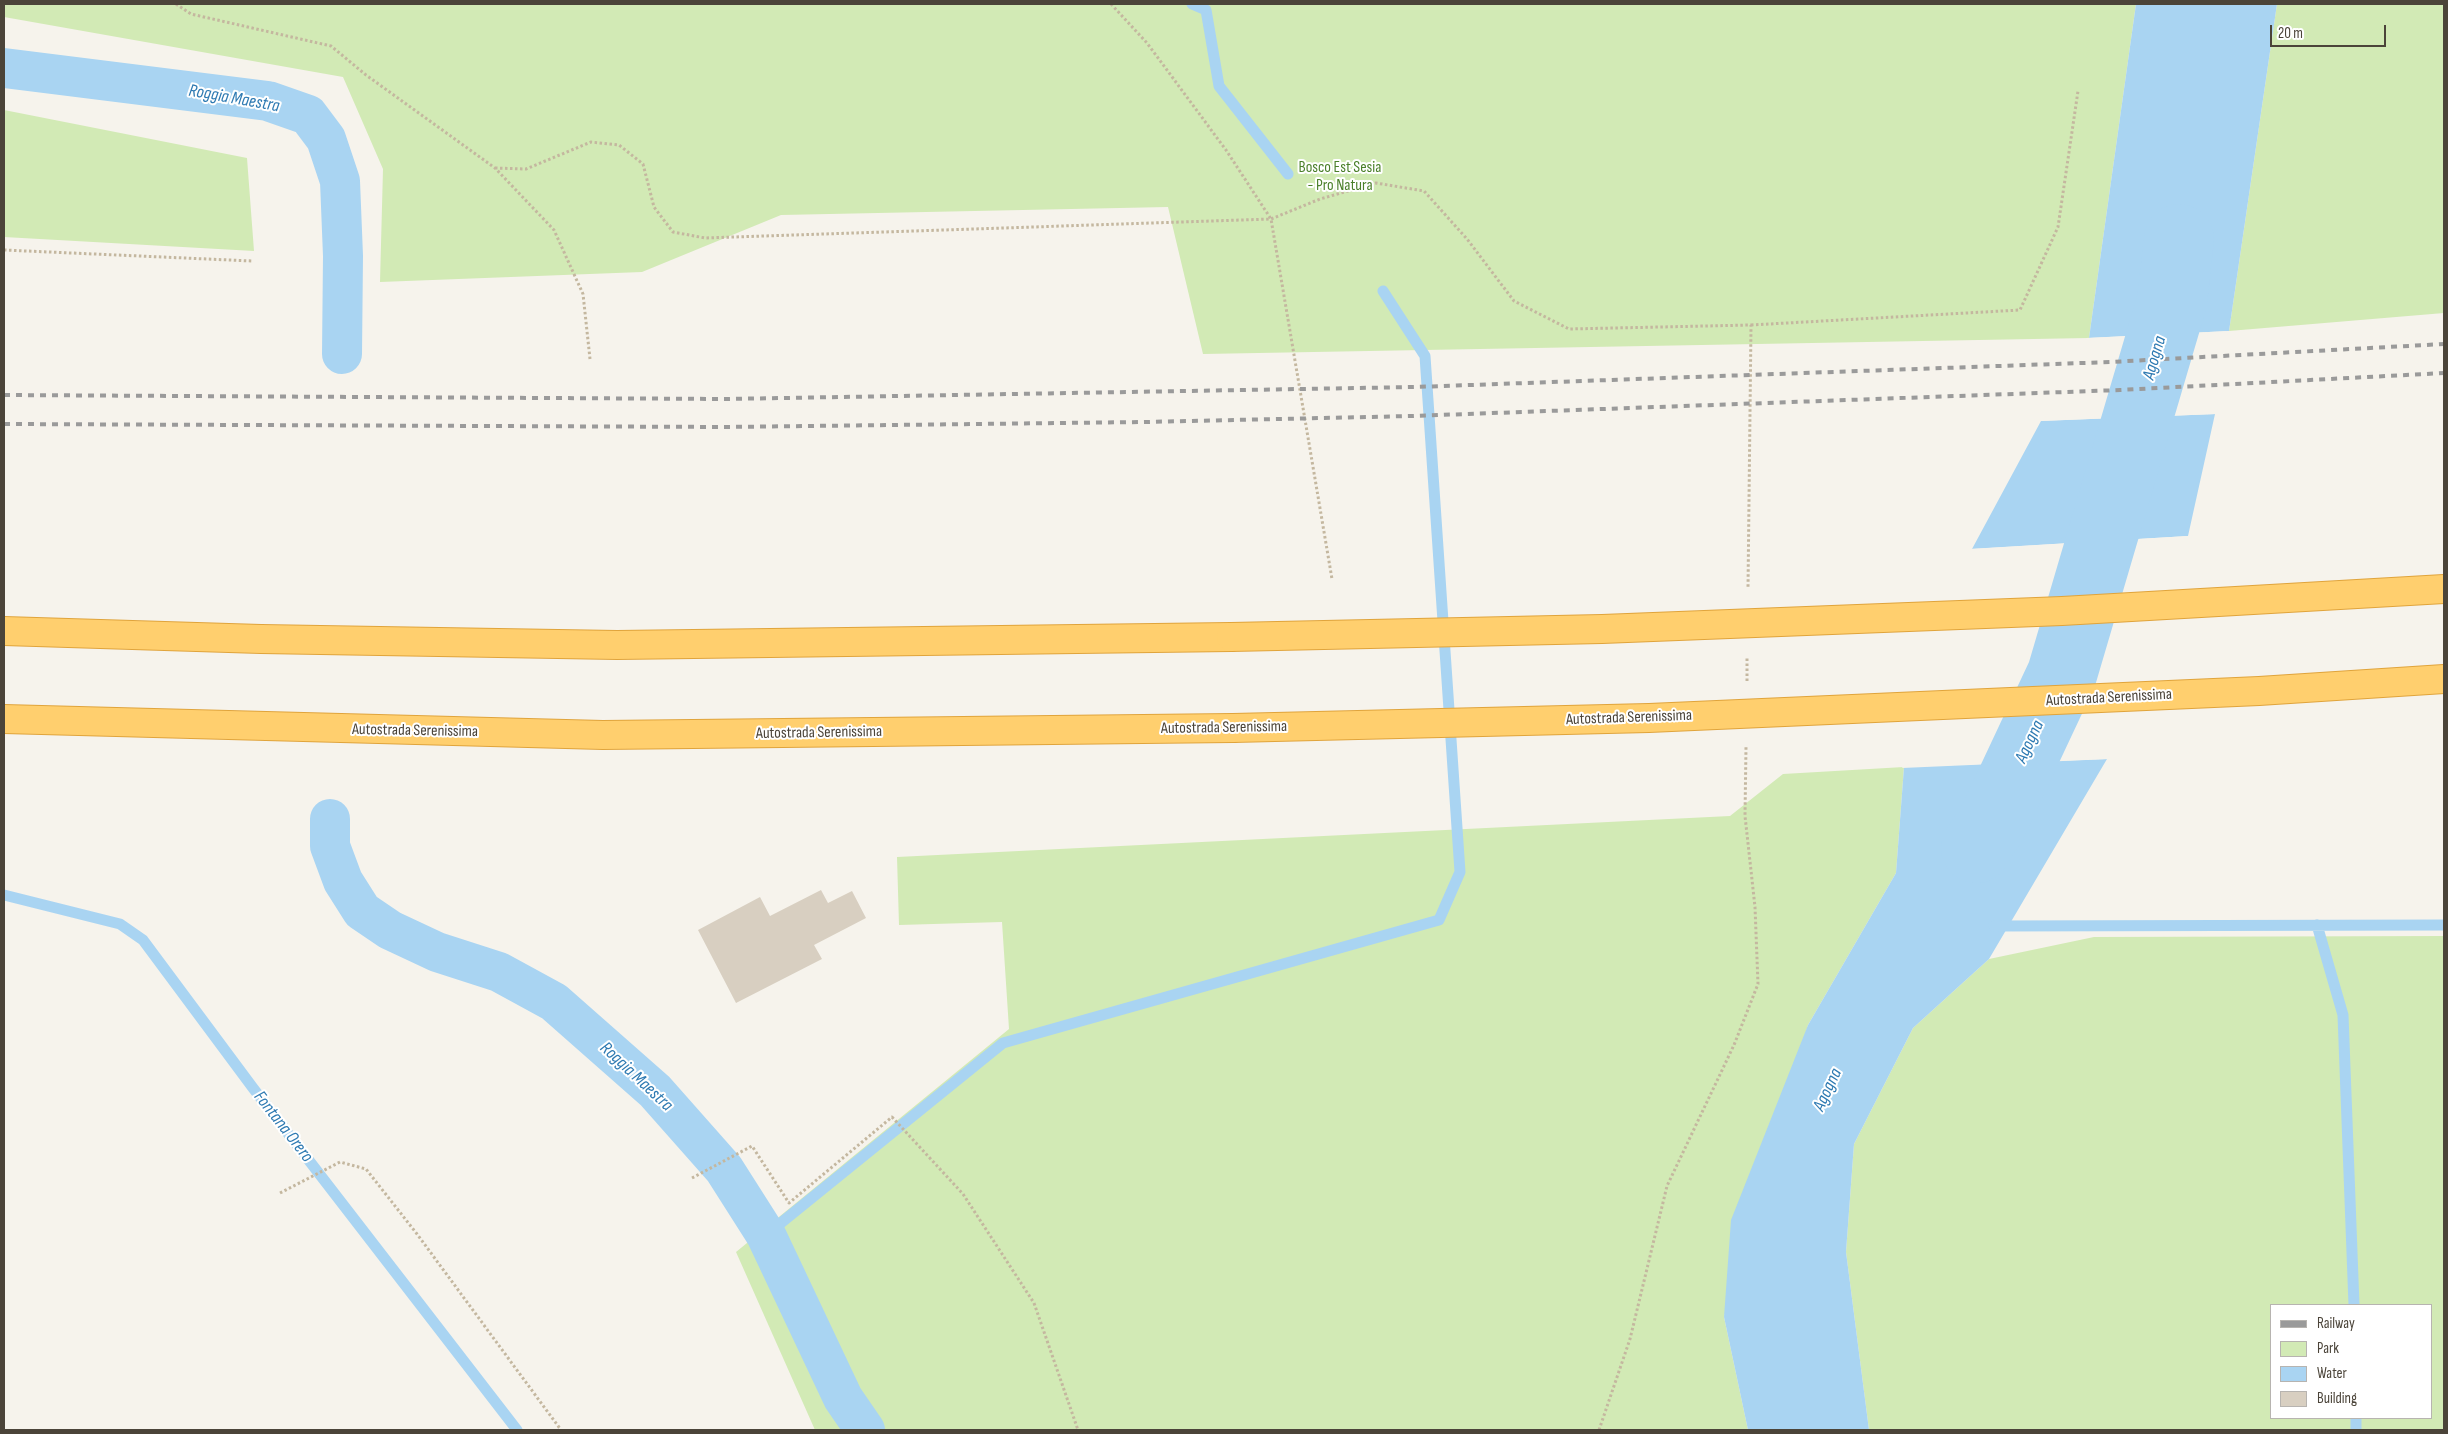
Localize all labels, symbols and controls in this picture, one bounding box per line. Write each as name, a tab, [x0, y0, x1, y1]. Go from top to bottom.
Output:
scale bar	[2273, 15, 2389, 47]
text: 20 m	[2278, 24, 2303, 43]
water label: Roggia Maestra	[187, 80, 281, 118]
park label: Bosco Est Sesia - Pro Natura	[1299, 158, 1381, 196]
water label: Agogna	[2138, 334, 2172, 382]
street label: Autostrada Serenissima	[2046, 685, 2172, 711]
street label: Autostrada Serenissima	[1566, 706, 1692, 730]
street label: Autostrada Serenissima	[1161, 717, 1287, 739]
water label: Agogna	[2011, 717, 2049, 767]
street label: Autostrada Serenissima	[352, 720, 478, 742]
street label: Autostrada Serenissima	[756, 722, 882, 744]
water label: Roggia Maestra	[595, 1038, 677, 1116]
water label: Agogna	[1809, 1065, 1847, 1115]
water label: Fontana Orero	[249, 1087, 317, 1167]
legend	[2270, 1304, 2433, 1419]
text: Railway	[2317, 1314, 2355, 1333]
text: Park	[2317, 1339, 2339, 1358]
text: Water	[2317, 1364, 2347, 1383]
text: Building	[2317, 1389, 2357, 1408]

